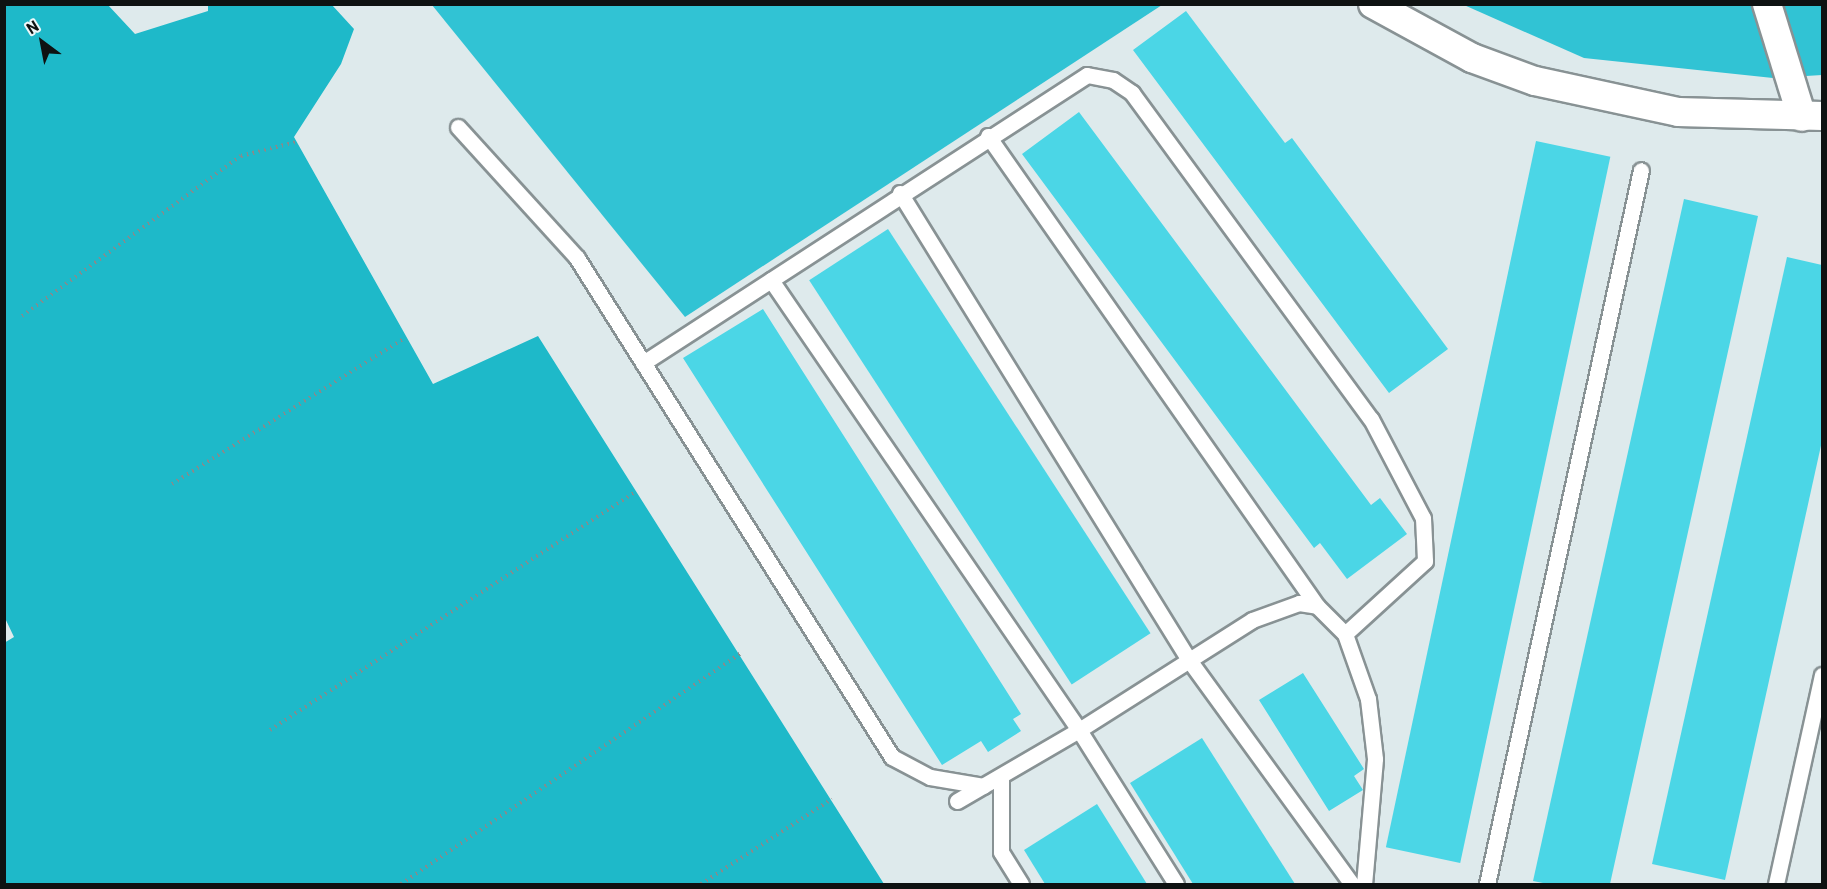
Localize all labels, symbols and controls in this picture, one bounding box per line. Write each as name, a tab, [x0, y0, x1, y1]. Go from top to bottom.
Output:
north arrow	[12, 12, 72, 72]
text: N	[23, 15, 42, 37]

